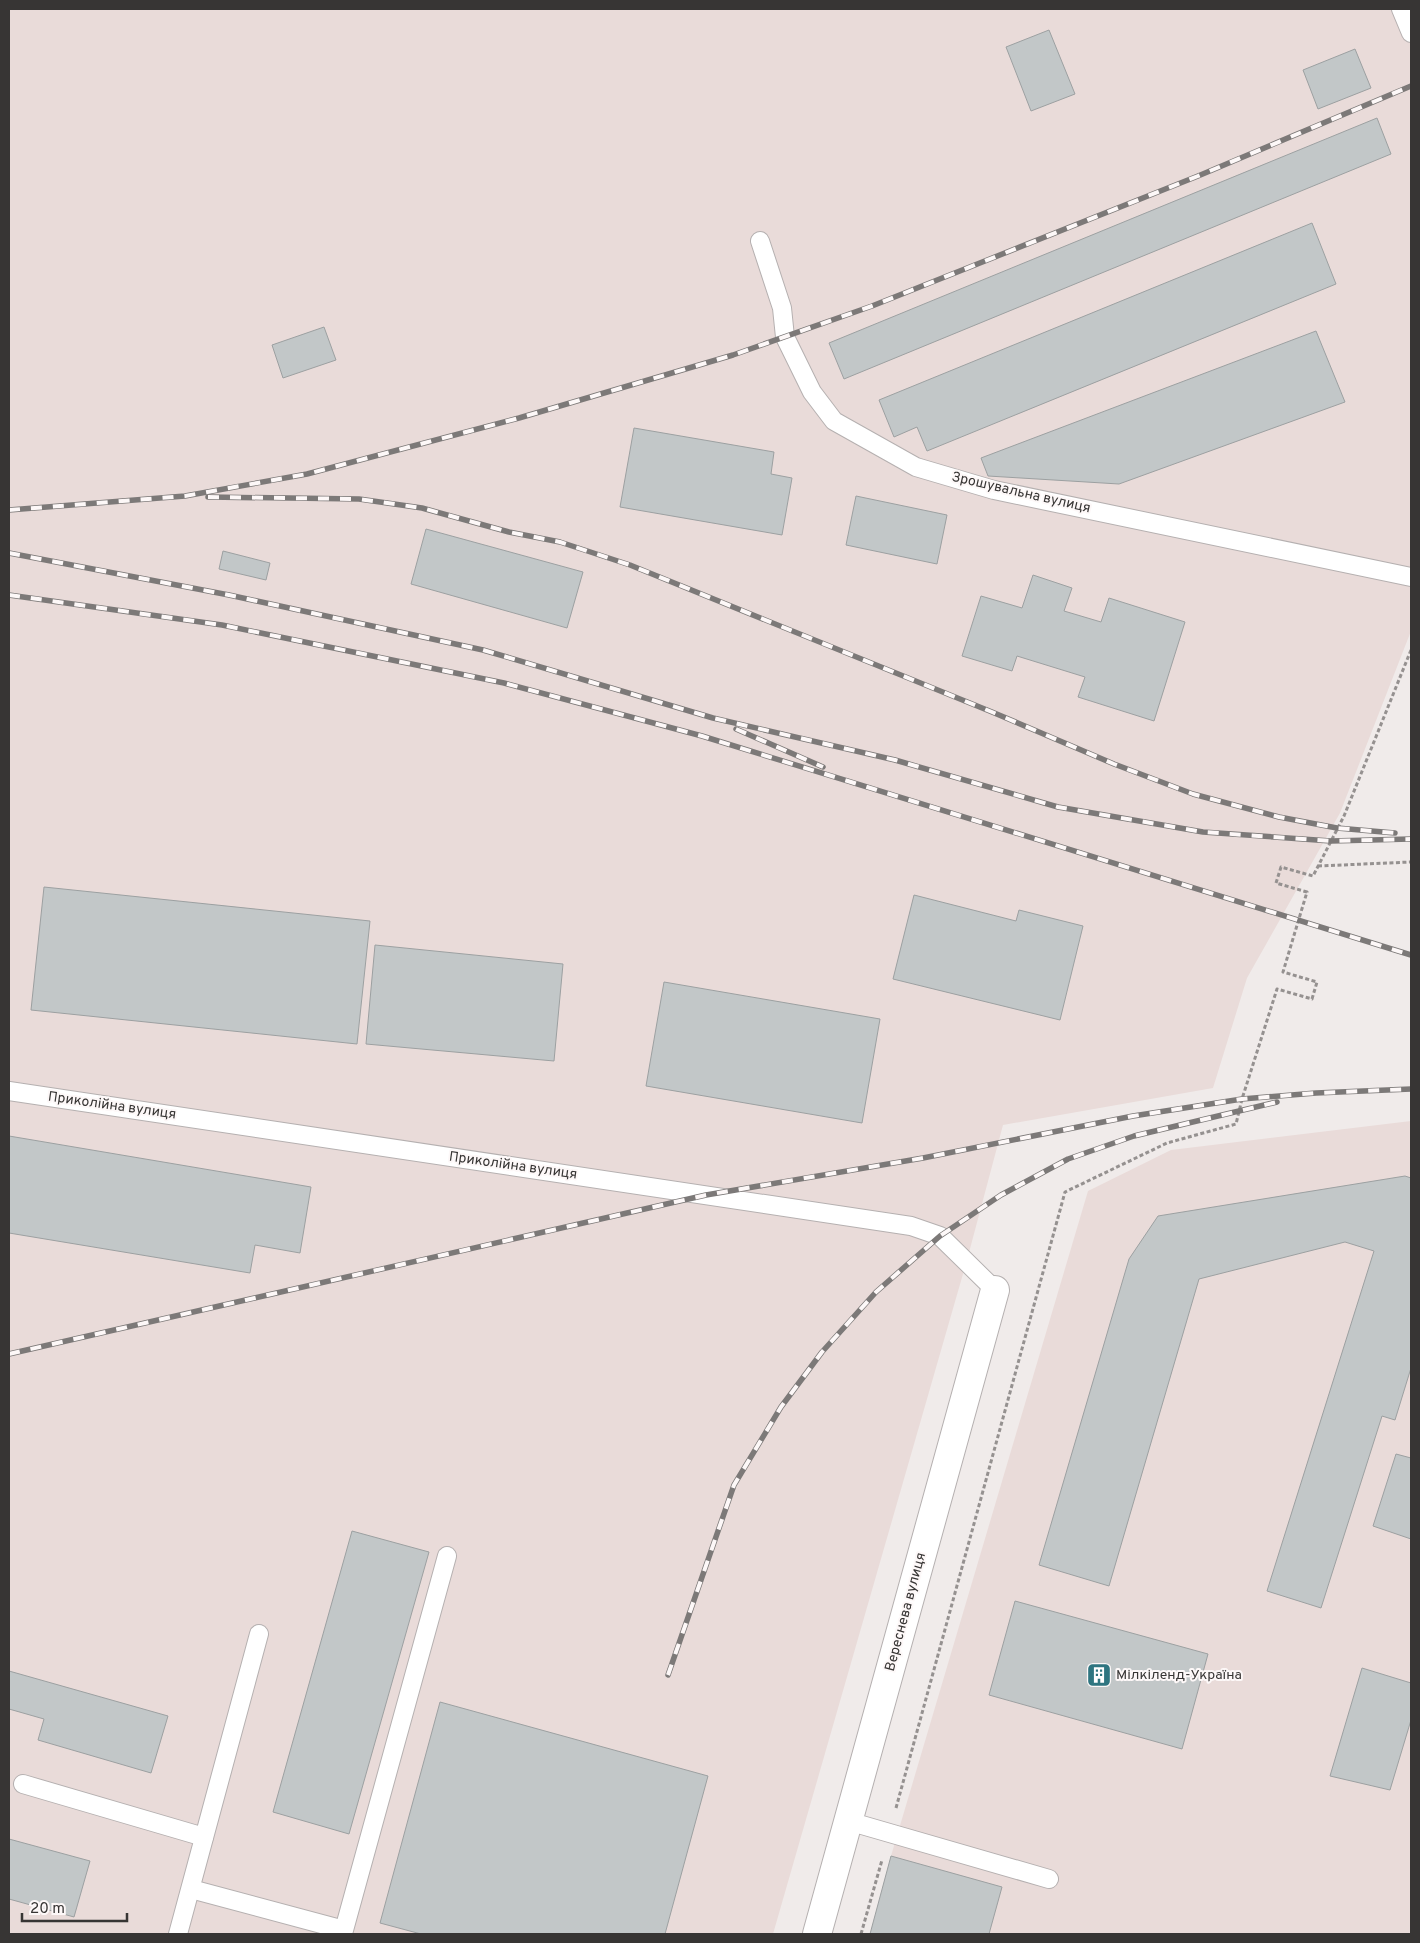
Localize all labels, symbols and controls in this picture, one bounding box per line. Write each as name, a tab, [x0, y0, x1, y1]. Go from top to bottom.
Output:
street label: Зрошувальна вулиця	[950, 469, 1092, 517]
street label: Приколійна вулиця	[47, 1089, 177, 1123]
street label: Приколійна вулиця	[448, 1149, 578, 1183]
street label: Вереснева вулиця	[882, 1551, 930, 1673]
building icon: Мілкіленд-Україна	[1086, 1662, 1112, 1688]
place label: Мілкіленд-Україна	[1116, 1667, 1242, 1684]
scale bar	[22, 1890, 128, 1922]
text: 20 m	[30, 1900, 65, 1919]

